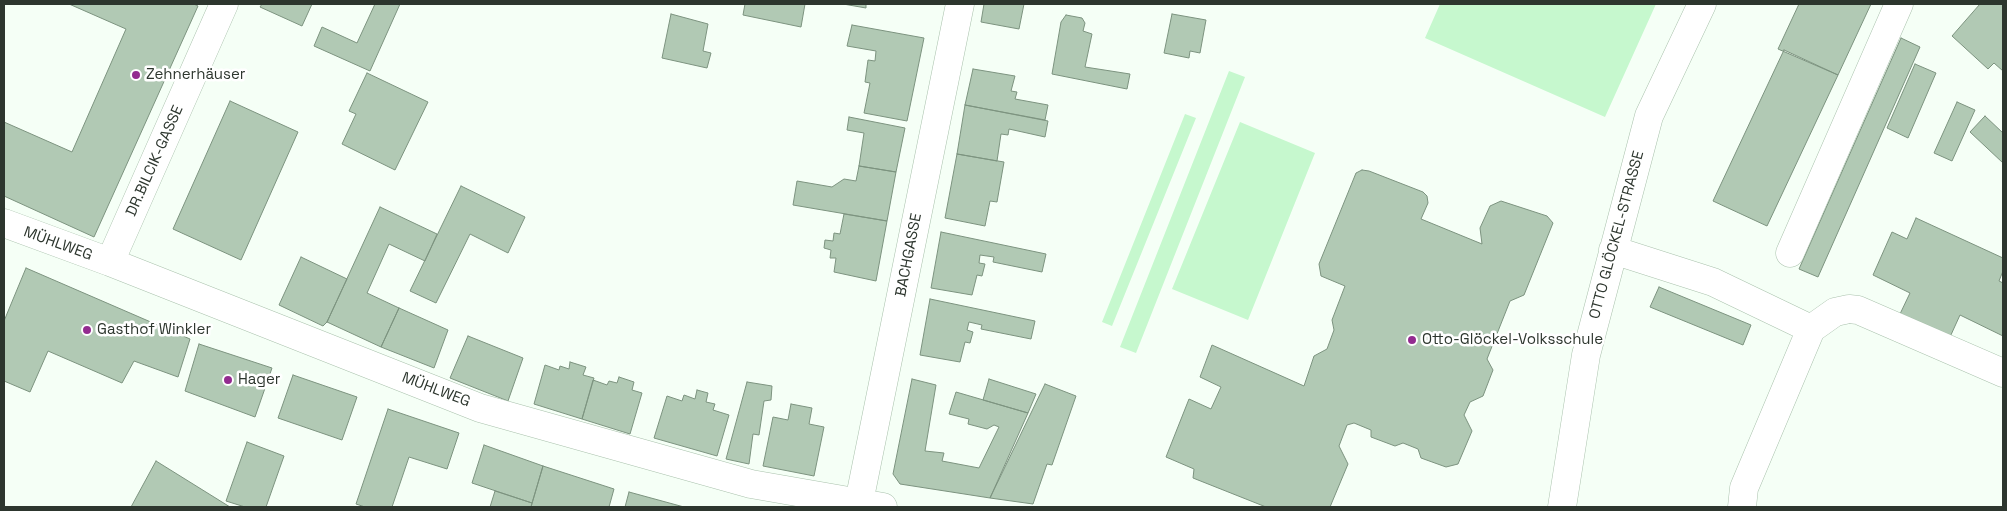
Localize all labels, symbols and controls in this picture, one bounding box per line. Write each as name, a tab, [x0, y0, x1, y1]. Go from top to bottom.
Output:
place label: Zehnerhäuser	[146, 66, 245, 84]
marker: Zehnerhäuser	[130, 69, 142, 81]
street label: DR.BILCIK-GASSE	[122, 103, 188, 219]
street label: OTTO GLÖCKEL-STRASSE	[1586, 149, 1648, 321]
street label: BACHGASSE	[892, 212, 926, 298]
street label: MÜHLWEG	[21, 223, 95, 265]
place label: Gasthof Winkler	[97, 321, 211, 339]
marker: Gasthof Winkler	[81, 324, 93, 336]
place label: Otto-Glöckel-Volksschule	[1422, 331, 1603, 349]
marker: Otto-Glöckel-Volksschule	[1406, 334, 1418, 346]
street label: MÜHLWEG	[399, 369, 473, 411]
place label: Hager	[238, 371, 280, 389]
marker: Hager	[222, 374, 234, 386]

